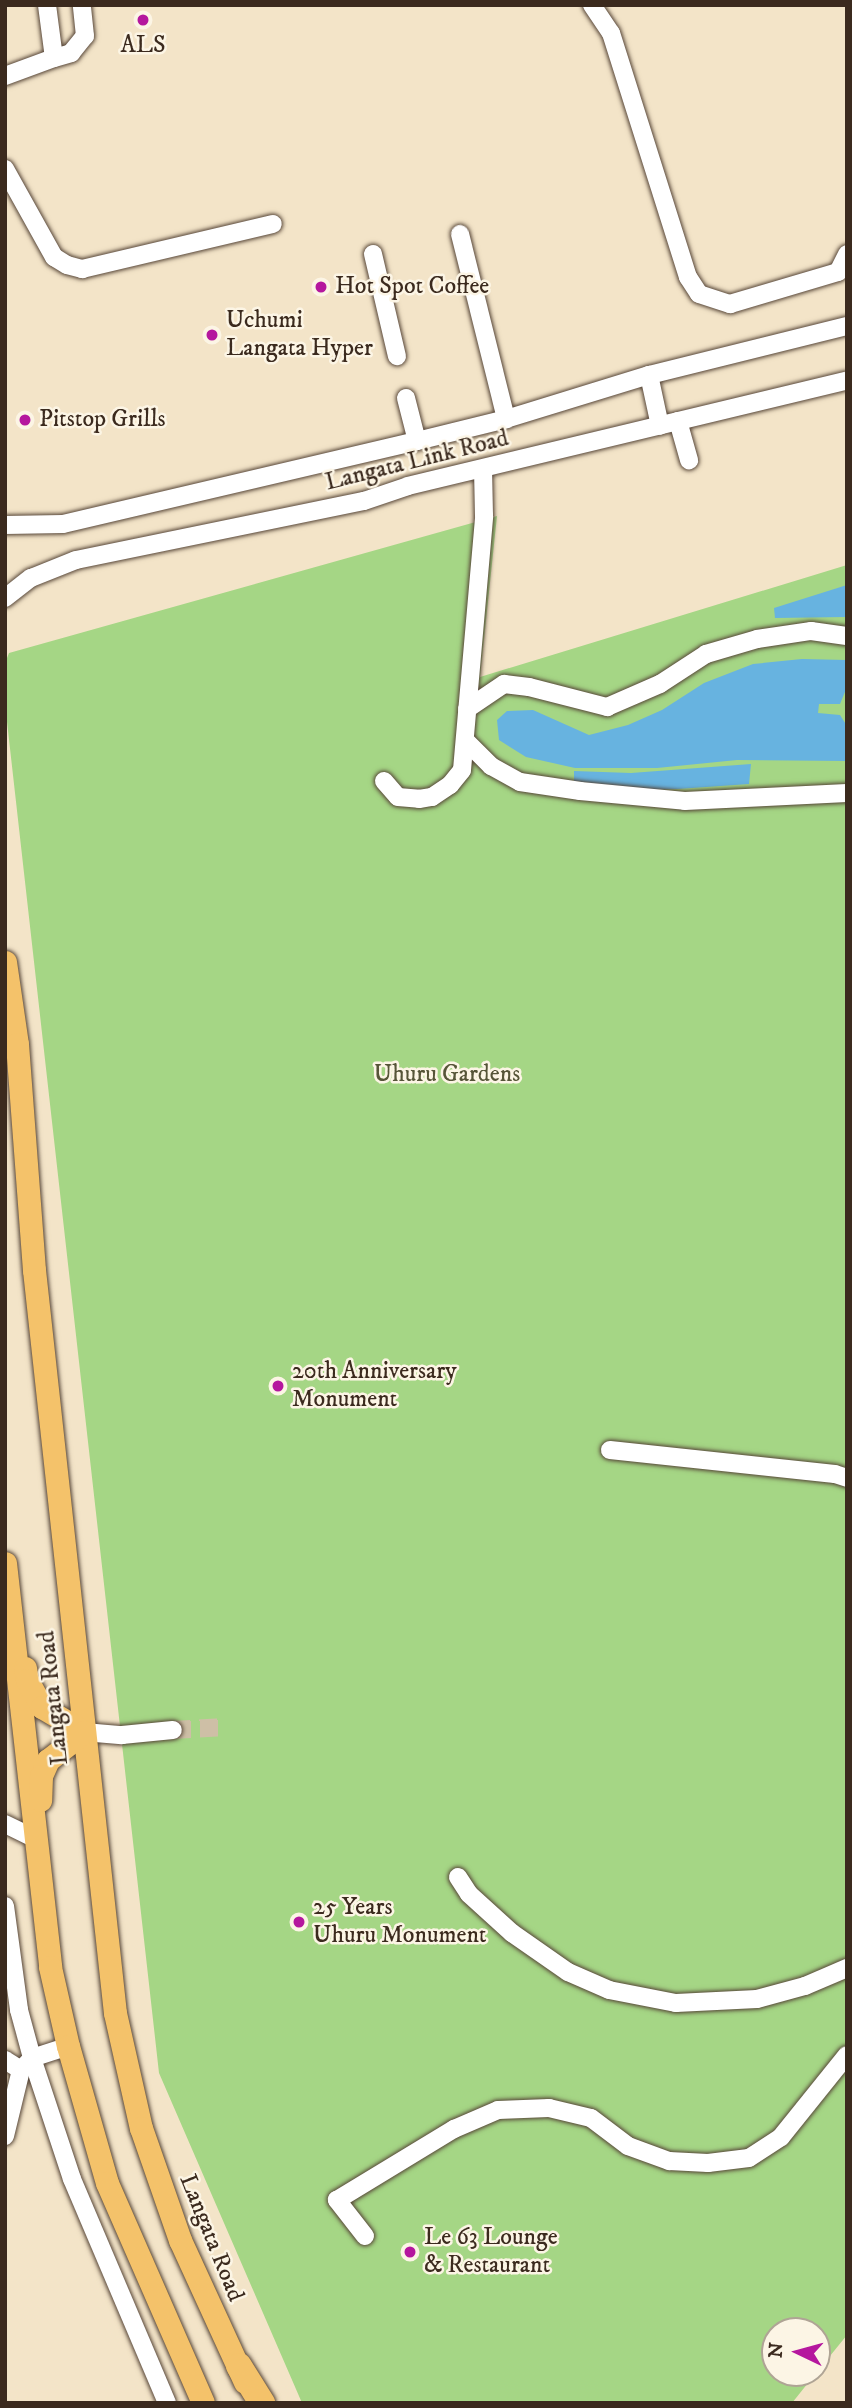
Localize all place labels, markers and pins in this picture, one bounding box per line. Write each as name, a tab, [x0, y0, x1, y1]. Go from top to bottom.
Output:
marker: ALS	[135, 12, 151, 28]
place label: ALS	[120, 32, 166, 60]
place label: Hot Spot Coffee	[335, 273, 489, 301]
marker: Hot Spot Coffee	[313, 279, 329, 295]
place label: Uchumi Langata Hyper	[226, 307, 373, 363]
marker: Uchumi Langata Hyper	[204, 327, 220, 343]
place label: Pitstop Grills	[39, 406, 166, 434]
marker: Pitstop Grills	[17, 412, 33, 428]
place label: 20th Anniversary Monument	[292, 1358, 457, 1414]
marker: 20th Anniversary Monument	[270, 1378, 286, 1394]
place label: 25 Years Uhuru Monument	[313, 1894, 487, 1950]
marker: 25 Years Uhuru Monument	[291, 1914, 307, 1930]
place label: Le 63 Lounge & Restaurant	[424, 2224, 558, 2280]
marker: Le 63 Lounge & Restaurant	[402, 2244, 418, 2260]

